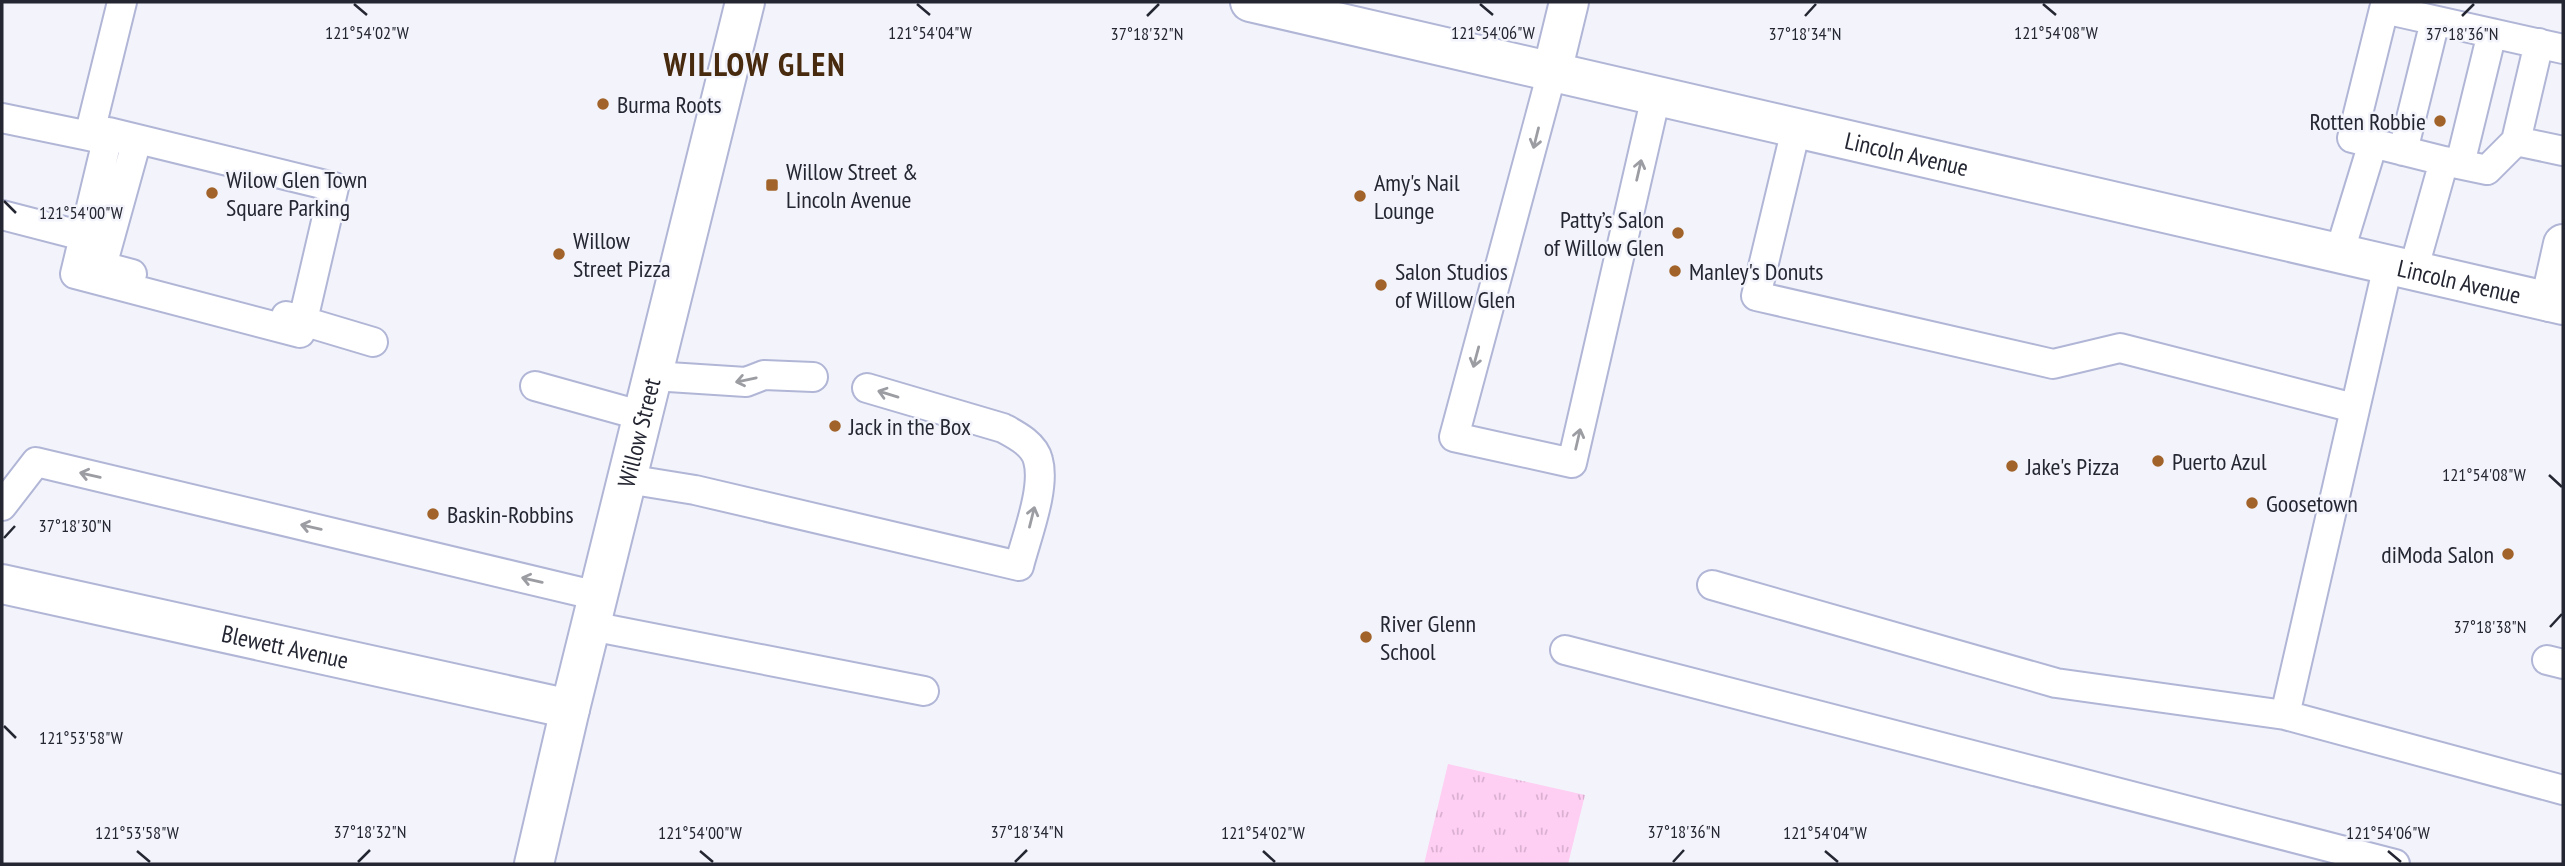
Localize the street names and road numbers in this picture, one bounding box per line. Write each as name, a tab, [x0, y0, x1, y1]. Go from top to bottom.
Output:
street label: Lincoln Avenue	[1842, 124, 1971, 183]
street label: Lincoln Avenue	[2395, 252, 2524, 310]
street label: Willow Street	[610, 374, 667, 490]
street label: Blewett Avenue	[219, 617, 352, 675]

